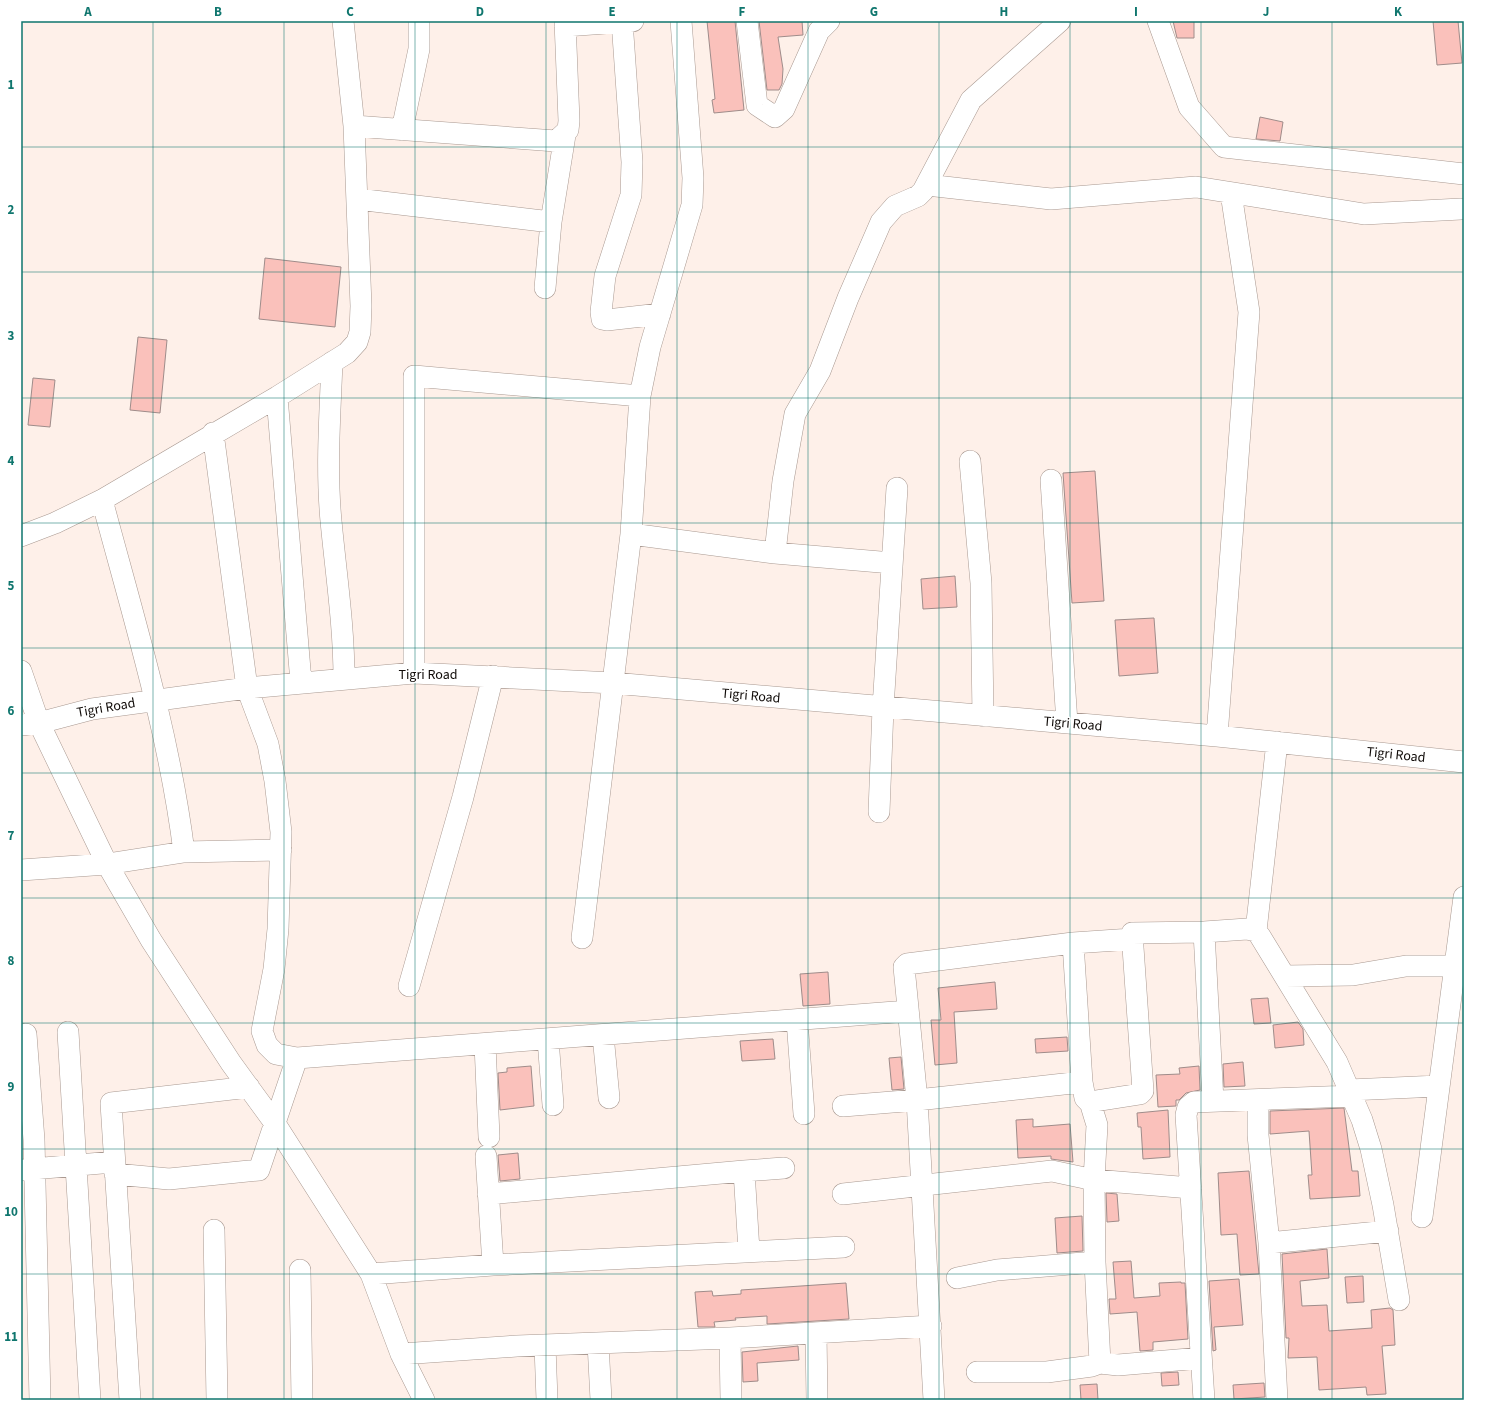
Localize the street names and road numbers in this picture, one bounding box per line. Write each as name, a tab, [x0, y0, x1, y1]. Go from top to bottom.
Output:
street label: Tigri Road	[398, 665, 458, 685]
street label: Tigri Road	[721, 683, 781, 709]
street label: Tigri Road	[75, 693, 137, 723]
street label: Tigri Road	[1043, 711, 1103, 737]
street label: Tigri Road	[1366, 742, 1426, 768]

